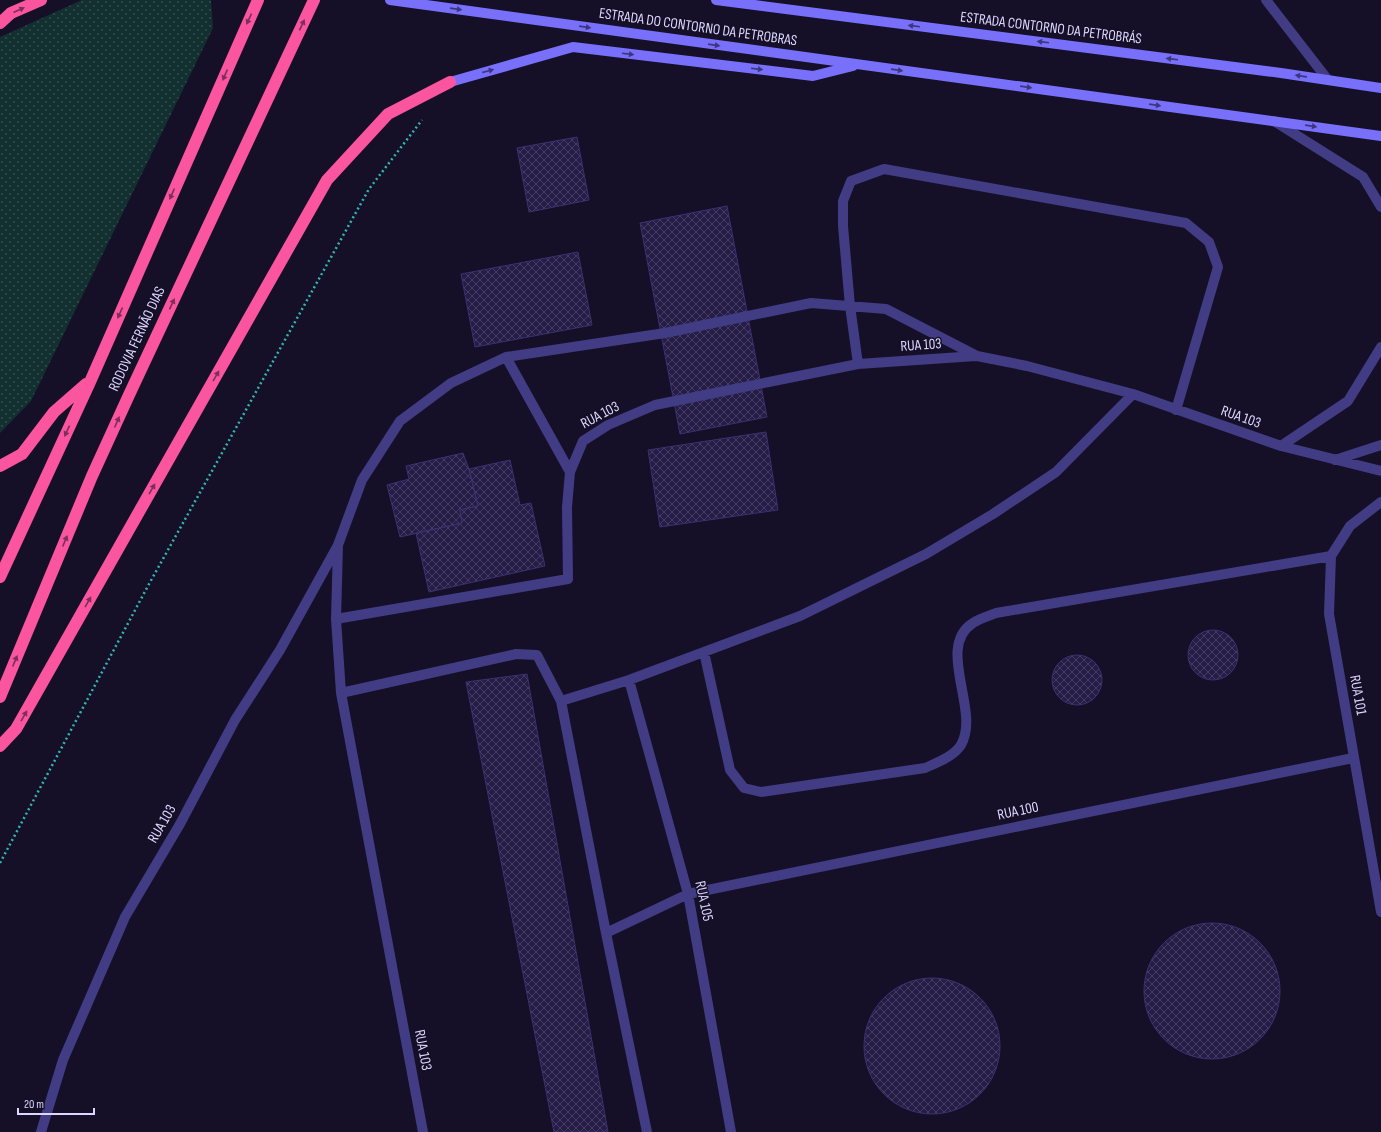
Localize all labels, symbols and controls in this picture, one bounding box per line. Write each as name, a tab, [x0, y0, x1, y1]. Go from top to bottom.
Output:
street label: ESTRADA DO CONTORNO DA PETROBRAS	[598, 4, 798, 50]
one-way arrow	[450, 6, 462, 12]
one-way arrow	[13, 7, 25, 13]
street label: ESTRADA CONTORNO DA PETROBRÁS	[959, 7, 1143, 49]
one-way arrow	[246, 14, 252, 25]
one-way arrow	[299, 20, 305, 31]
one-way arrow	[908, 22, 920, 29]
one-way arrow	[579, 24, 591, 30]
one-way arrow	[1037, 39, 1049, 45]
one-way arrow	[708, 41, 720, 48]
one-way arrow	[622, 51, 634, 57]
one-way arrow	[1166, 56, 1178, 62]
one-way arrow	[751, 66, 763, 72]
one-way arrow	[891, 67, 903, 73]
one-way arrow	[482, 68, 494, 74]
one-way arrow	[222, 69, 228, 80]
one-way arrow	[1295, 73, 1307, 79]
one-way arrow	[1020, 84, 1032, 90]
one-way arrow	[1149, 102, 1161, 108]
one-way arrow	[1305, 123, 1318, 129]
one-way arrow	[169, 188, 175, 200]
street label: RODOVIA FERNÃO DIAS	[104, 284, 170, 394]
one-way arrow	[169, 298, 175, 309]
one-way arrow	[117, 307, 123, 318]
street label: RUA 103	[900, 334, 942, 356]
one-way arrow	[213, 370, 220, 382]
street label: RUA 103	[577, 397, 623, 433]
street label: RUA 103	[1218, 401, 1264, 433]
one-way arrow	[114, 416, 120, 427]
one-way arrow	[64, 426, 70, 437]
one-way arrow	[149, 483, 156, 495]
one-way arrow	[62, 535, 68, 546]
one-way arrow	[85, 596, 92, 608]
one-way arrow	[12, 655, 18, 666]
street label: RUA 101	[1345, 674, 1371, 717]
one-way arrow	[21, 710, 28, 721]
street label: RUA 100	[996, 797, 1040, 825]
street label: RUA 103	[143, 801, 181, 847]
street label: RUA 105	[690, 879, 718, 923]
street label: RUA 103	[410, 1028, 436, 1072]
scale bar	[18, 1090, 94, 1116]
text: 20 m	[24, 1097, 44, 1112]

